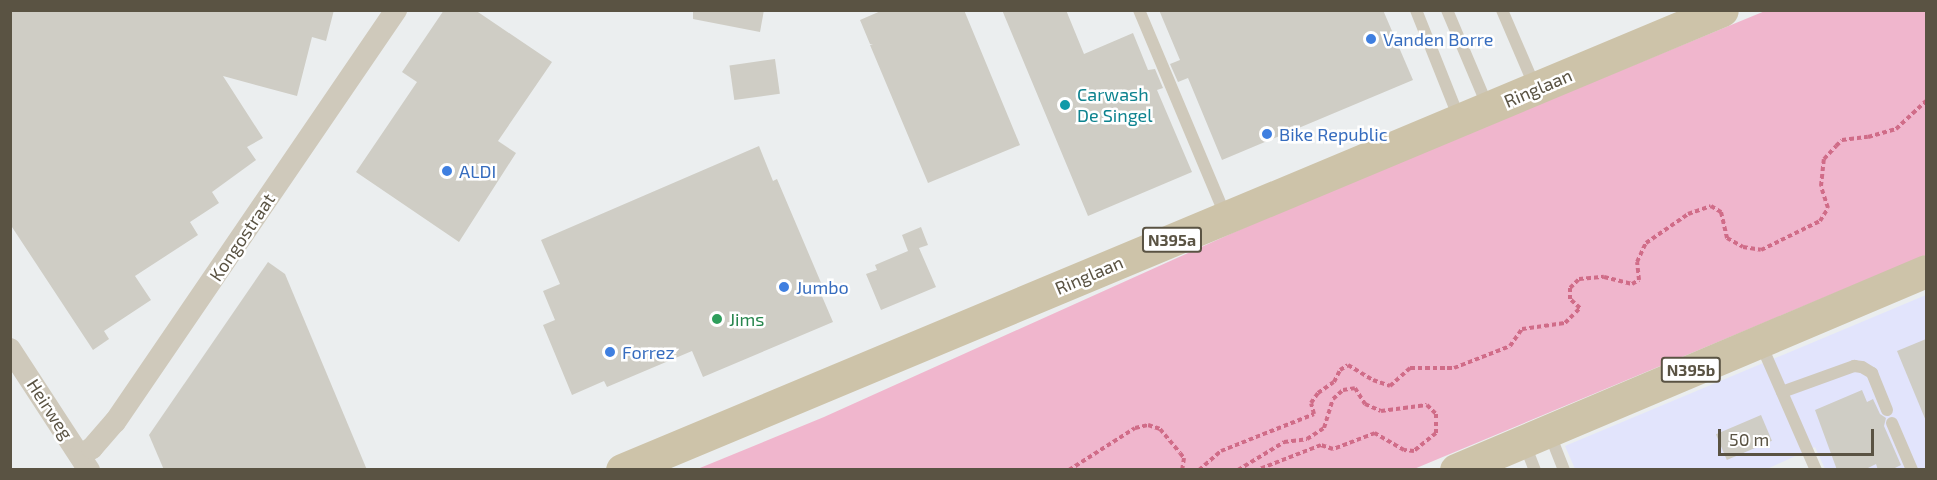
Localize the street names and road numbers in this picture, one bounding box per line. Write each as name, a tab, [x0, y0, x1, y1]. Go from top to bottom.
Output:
street label: Ringlaan	[1501, 64, 1575, 112]
street label: Kongostraat	[205, 189, 279, 285]
road number: N395a	[1140, 227, 1204, 253]
street label: Ringlaan	[1052, 251, 1126, 299]
road number: N395b	[1660, 357, 1722, 383]
street label: Heirweg	[22, 375, 78, 443]

